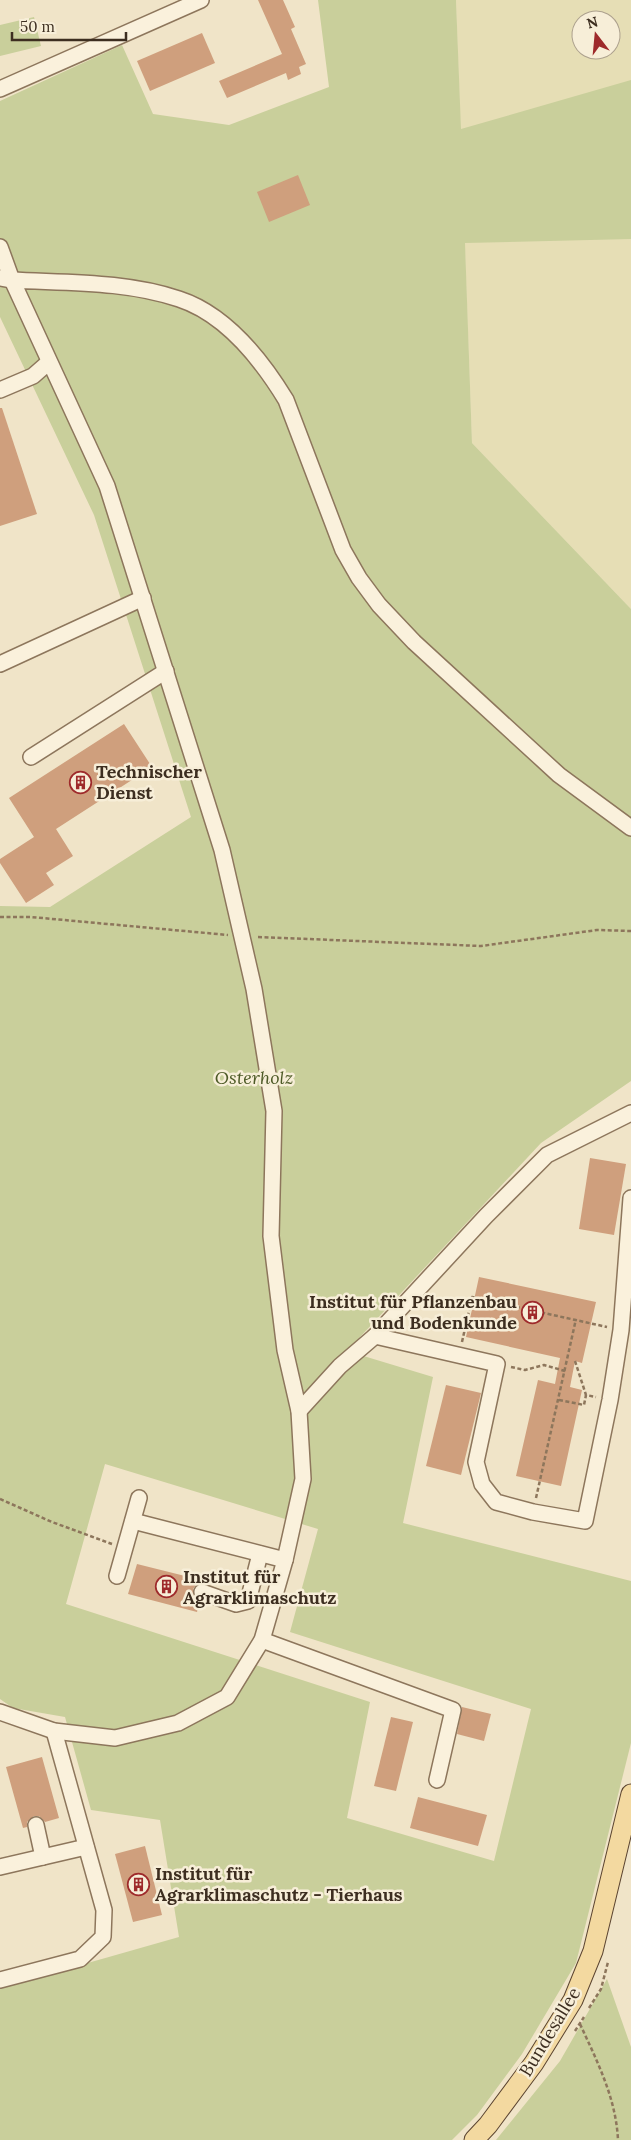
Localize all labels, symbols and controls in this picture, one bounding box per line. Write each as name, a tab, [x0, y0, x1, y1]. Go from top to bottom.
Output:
scale bar	[12, 10, 126, 42]
north arrow	[571, 10, 621, 60]
text: N	[585, 12, 600, 33]
text: 50 m	[20, 17, 55, 36]
place label: Technischer Dienst	[96, 760, 202, 804]
building icon: Technischer Dienst	[68, 770, 92, 794]
park label: Osterholz	[215, 1066, 293, 1089]
place label: Institut für Pflanzenbau und Bodenkunde	[309, 1290, 517, 1334]
building icon: Institut für Pflanzenbau und Bodenkunde	[521, 1300, 545, 1324]
place label: Institut für Agrarklimaschutz	[183, 1565, 336, 1609]
building icon: Institut für Agrarklimaschutz	[155, 1575, 179, 1599]
place label: Institut für Agrarklimaschutz - Tierhaus	[155, 1862, 403, 1906]
building icon: Institut für Agrarklimaschutz - Tierhaus	[127, 1872, 151, 1896]
street label: Bundesallee	[514, 1983, 585, 2081]

